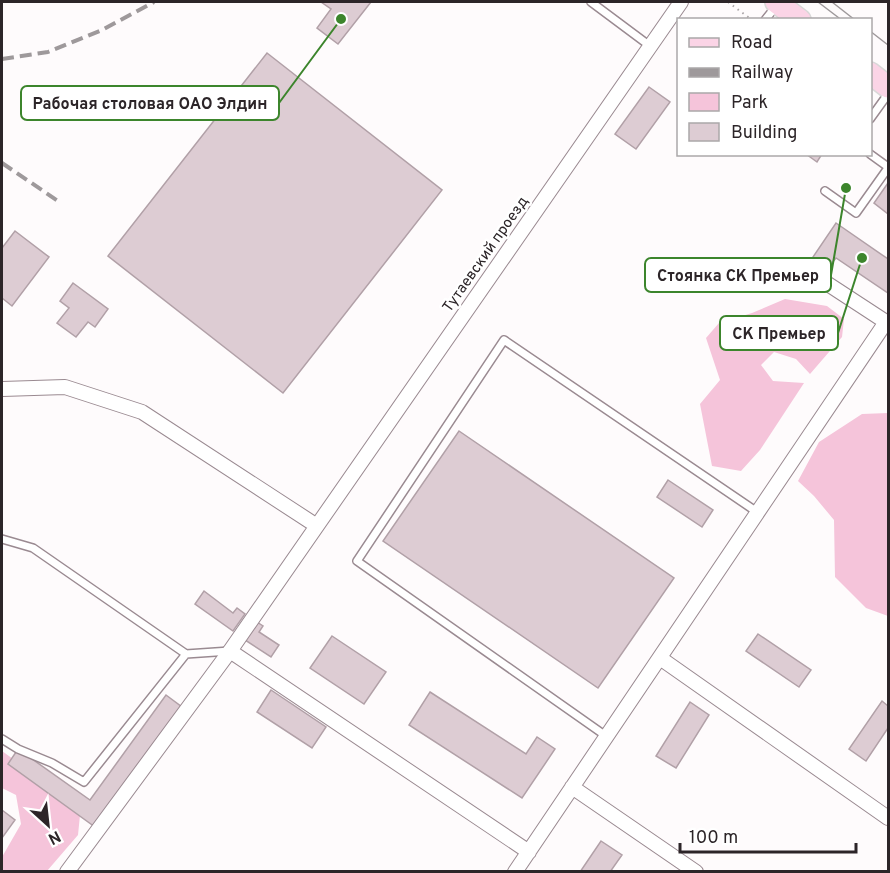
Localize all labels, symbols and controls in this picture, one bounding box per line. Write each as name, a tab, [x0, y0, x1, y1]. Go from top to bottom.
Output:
legend	[677, 18, 872, 156]
text: Road	[731, 32, 773, 55]
text: Railway	[731, 62, 793, 85]
callout: Рабочая столовая ОАО Элдин	[21, 86, 279, 120]
text: Park	[731, 92, 768, 115]
text: Рабочая столовая ОАО Элдин	[33, 95, 267, 115]
text: Building	[731, 122, 797, 145]
street label: Тутаевский проезд	[439, 193, 533, 317]
callout: Стоянка СК Премьер	[645, 258, 831, 292]
text: Стоянка СК Премьер	[657, 267, 819, 287]
callout: СК Премьер	[720, 316, 838, 350]
text: СК Премьер	[732, 325, 826, 345]
north arrow	[18, 795, 78, 855]
scale bar	[680, 816, 856, 854]
text: N	[44, 825, 64, 848]
text: 100 m	[689, 827, 738, 850]

